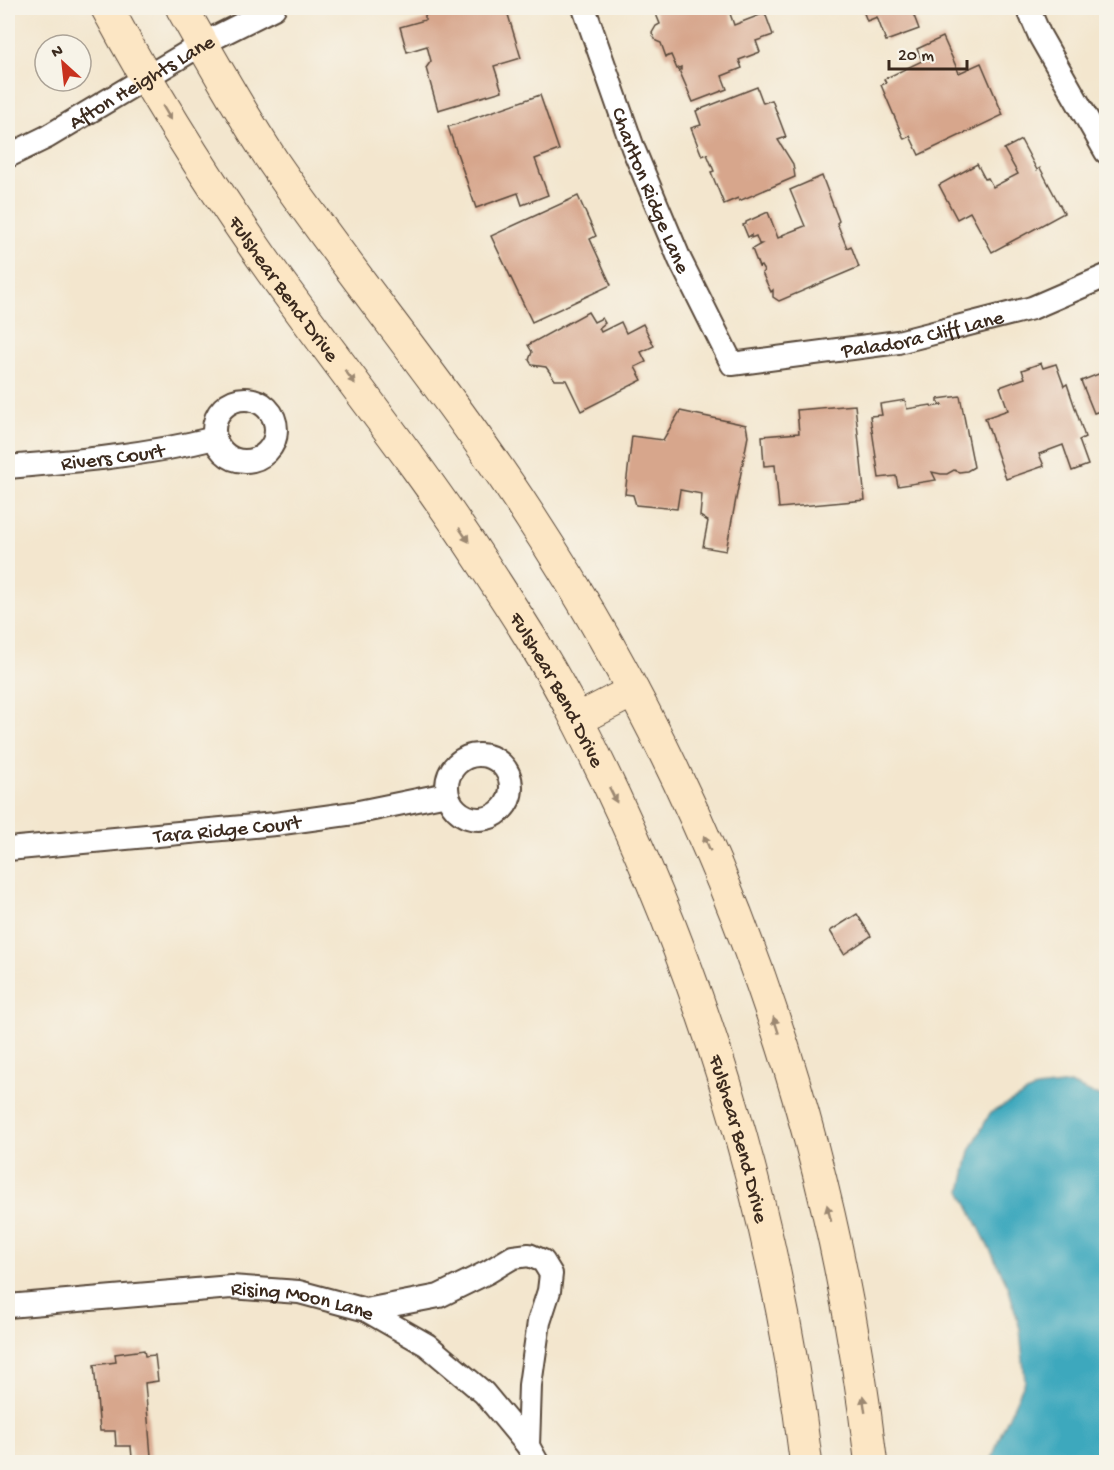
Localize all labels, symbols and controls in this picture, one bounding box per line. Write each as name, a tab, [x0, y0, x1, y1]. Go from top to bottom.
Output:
street label: Afton Heights Lane	[65, 30, 221, 137]
north arrow	[33, 33, 93, 93]
scale bar	[889, 33, 967, 71]
text: N	[49, 42, 67, 64]
text: 20 m	[898, 46, 934, 67]
one-way arrow	[162, 105, 172, 122]
street label: Charlton Ridge Lane	[604, 105, 694, 279]
street label: Fulshear Bend Drive	[220, 211, 344, 369]
street label: Paladora Cliff Lane	[839, 306, 1008, 366]
one-way arrow	[343, 369, 356, 385]
street label: Rivers Court	[60, 440, 169, 478]
one-way arrow	[458, 527, 470, 543]
street label: Fulshear Bend Drive	[501, 608, 608, 774]
one-way arrow	[608, 786, 617, 803]
street label: Tara Ridge Court	[152, 811, 305, 851]
one-way arrow	[702, 834, 711, 852]
one-way arrow	[771, 1016, 780, 1034]
street label: Fulshear Bend Drive	[701, 1051, 772, 1227]
one-way arrow	[823, 1204, 833, 1222]
street label: Rising Moon Lane	[230, 1278, 379, 1329]
one-way arrow	[860, 1395, 869, 1414]

